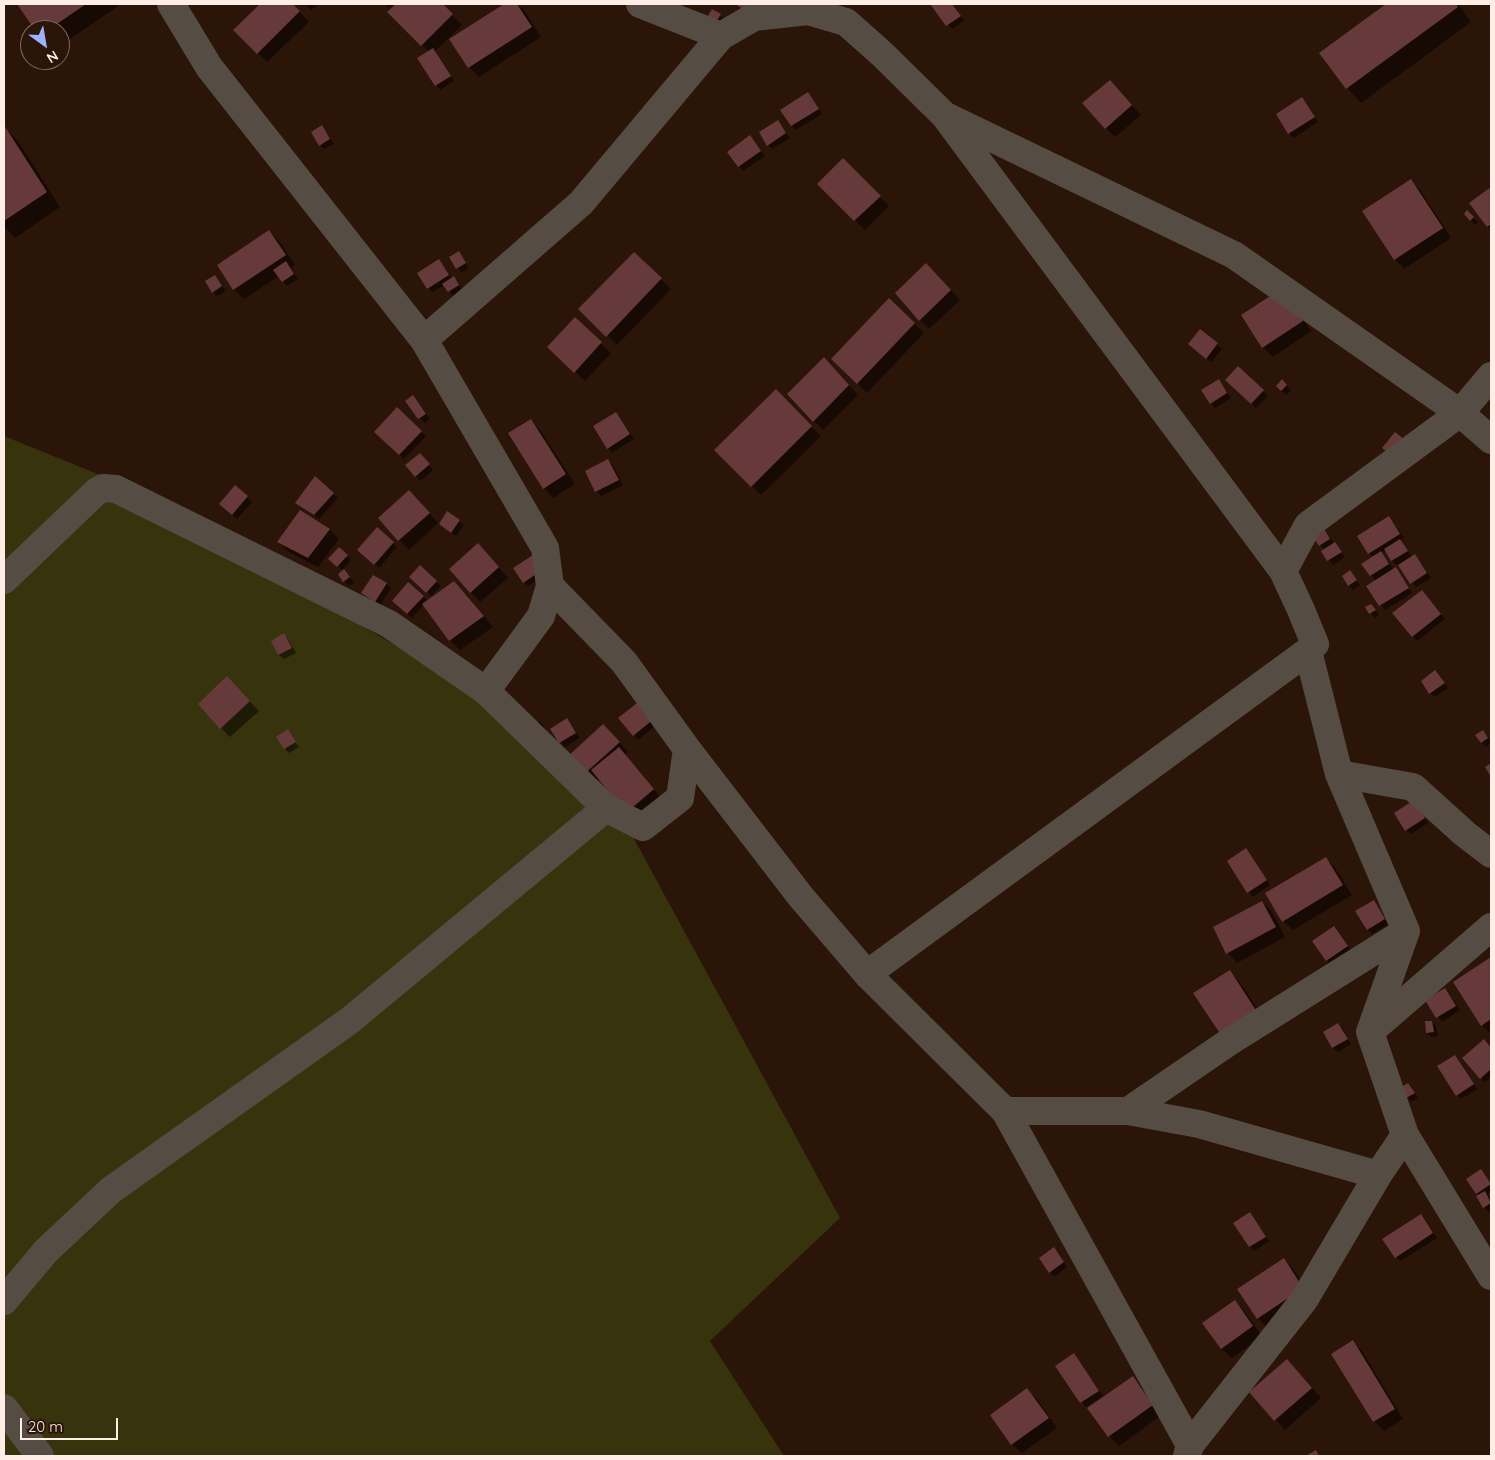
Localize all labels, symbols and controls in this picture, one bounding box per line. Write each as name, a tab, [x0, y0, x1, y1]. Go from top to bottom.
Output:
north arrow	[20, 20, 70, 70]
text: N	[43, 47, 62, 67]
scale bar	[22, 1408, 120, 1440]
text: 20 m	[28, 1417, 63, 1436]

